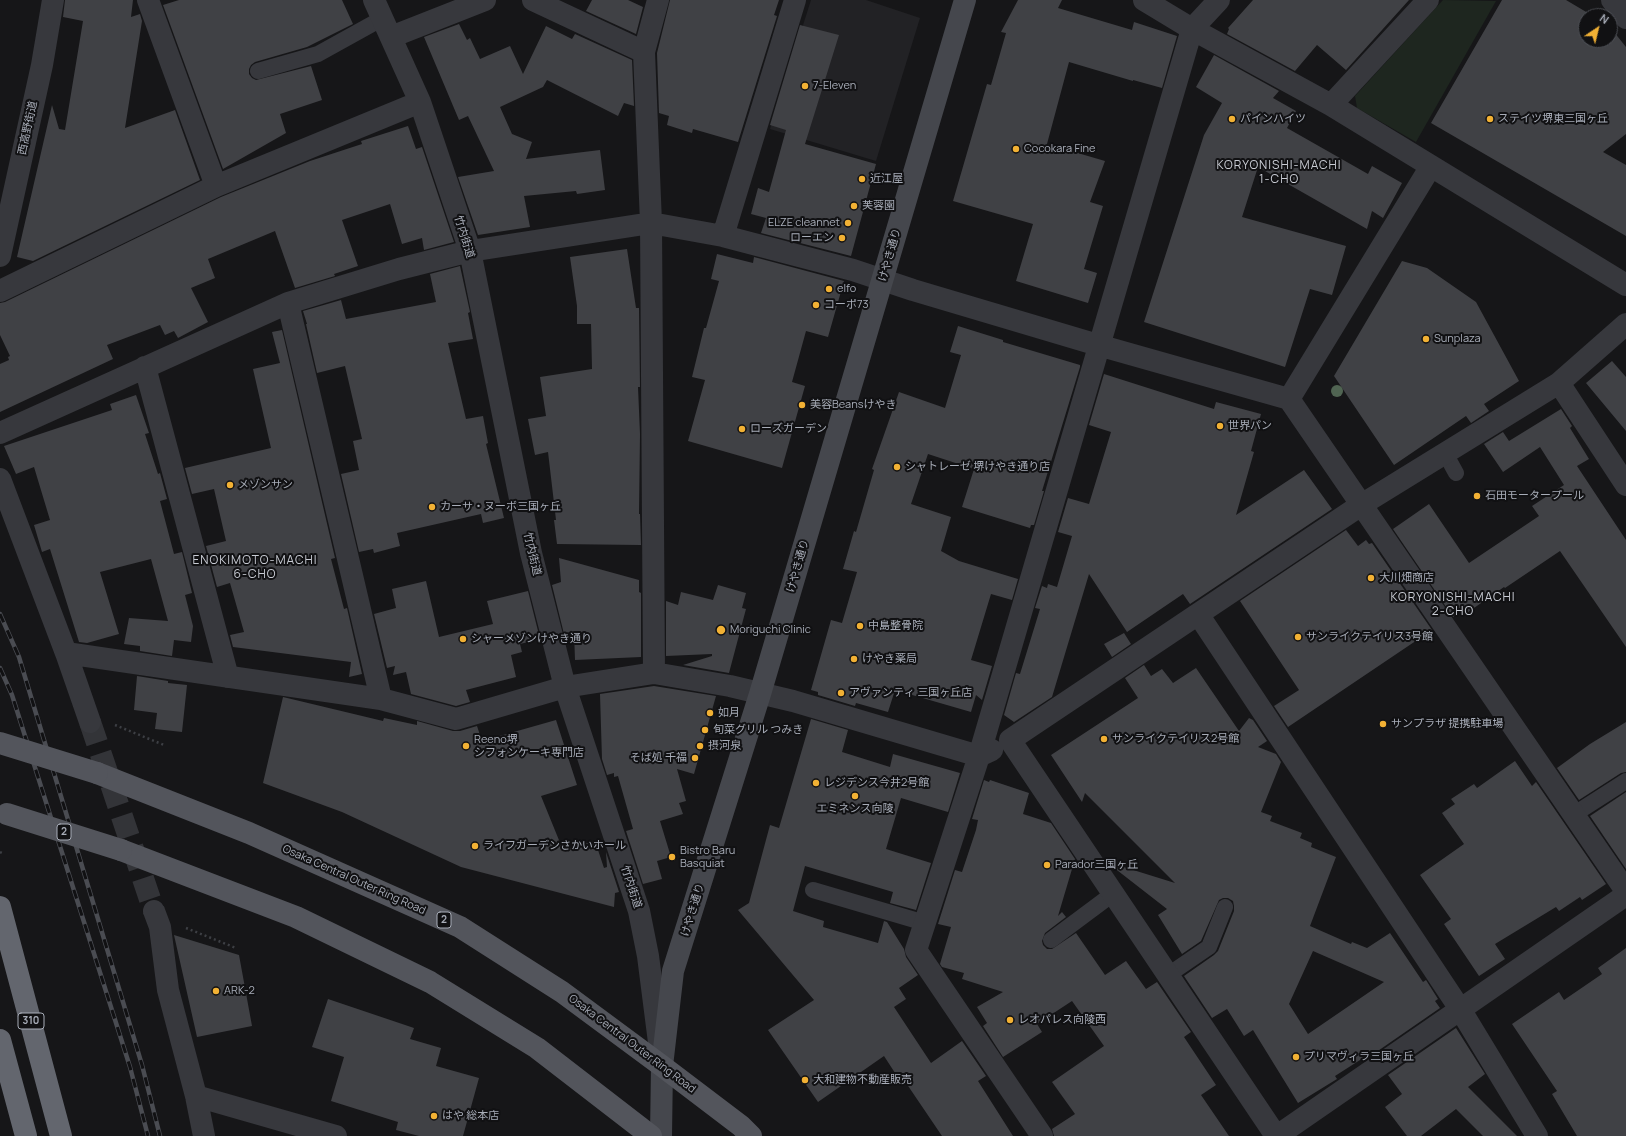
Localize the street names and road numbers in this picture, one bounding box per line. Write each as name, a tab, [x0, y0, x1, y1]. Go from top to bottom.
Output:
street label: 西高野街道	[16, 100, 40, 156]
street label: 竹内街道	[451, 214, 477, 260]
street label: けやき通り	[876, 227, 904, 283]
street label: 竹内街道	[521, 531, 543, 577]
street label: けやき通り	[784, 538, 812, 594]
road number: 2	[57, 824, 71, 840]
street label: Osaka Central Outer Ring Road	[280, 842, 428, 918]
street label: 竹内街道	[618, 864, 644, 910]
street label: けやき通り	[679, 882, 707, 938]
road number: 2	[437, 912, 451, 928]
street label: Osaka Central Outer Ring Road	[566, 992, 698, 1096]
road number: 310	[18, 1013, 44, 1029]

